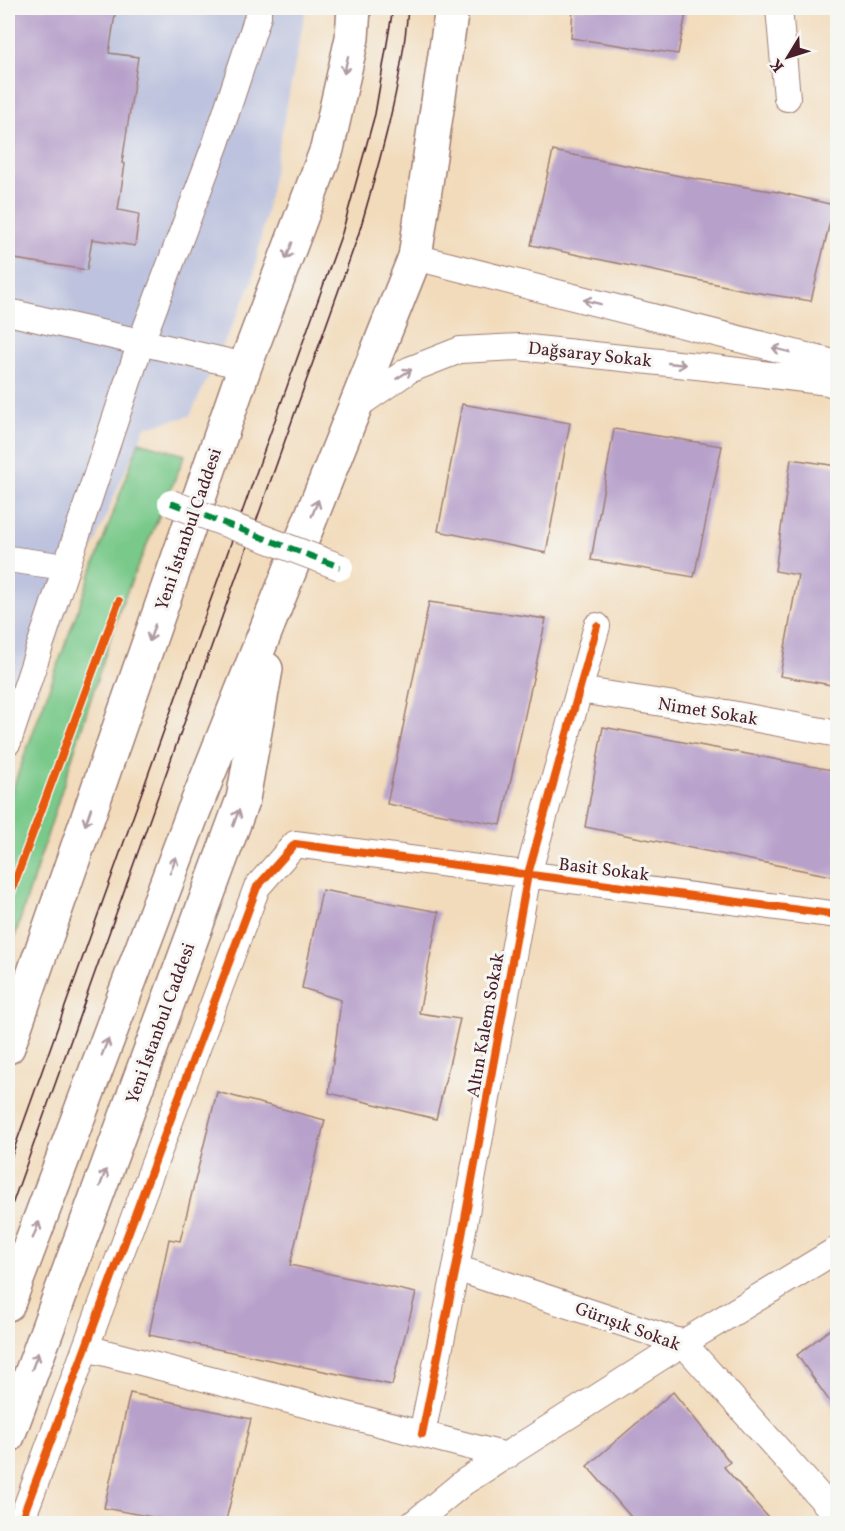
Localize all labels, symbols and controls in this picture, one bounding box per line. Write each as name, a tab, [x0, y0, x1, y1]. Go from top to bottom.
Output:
north arrow	[758, 27, 818, 87]
text: K	[765, 53, 790, 76]
one-way arrow	[339, 56, 351, 75]
one-way arrow	[282, 241, 293, 260]
one-way arrow	[583, 295, 602, 307]
street label: Dağsaray Sokak	[527, 337, 653, 374]
one-way arrow	[772, 343, 791, 355]
one-way arrow	[666, 358, 686, 369]
one-way arrow	[395, 368, 412, 380]
street label: Yeni İstanbul Caddesi	[150, 445, 229, 614]
one-way arrow	[310, 499, 321, 518]
one-way arrow	[146, 623, 157, 641]
street label: Nimet Sokak	[656, 692, 760, 733]
one-way arrow	[82, 807, 93, 826]
one-way arrow	[231, 809, 242, 828]
street label: Basit Sokak	[557, 853, 651, 888]
one-way arrow	[169, 856, 180, 875]
street label: Yeni İstanbul Caddesi	[121, 939, 202, 1108]
street label: Altın Kalem Sokak	[461, 951, 512, 1100]
one-way arrow	[100, 1039, 111, 1057]
one-way arrow	[98, 1170, 109, 1188]
one-way arrow	[31, 1221, 42, 1240]
street label: Gürışık Sokak	[571, 1297, 684, 1358]
one-way arrow	[30, 1352, 41, 1371]

